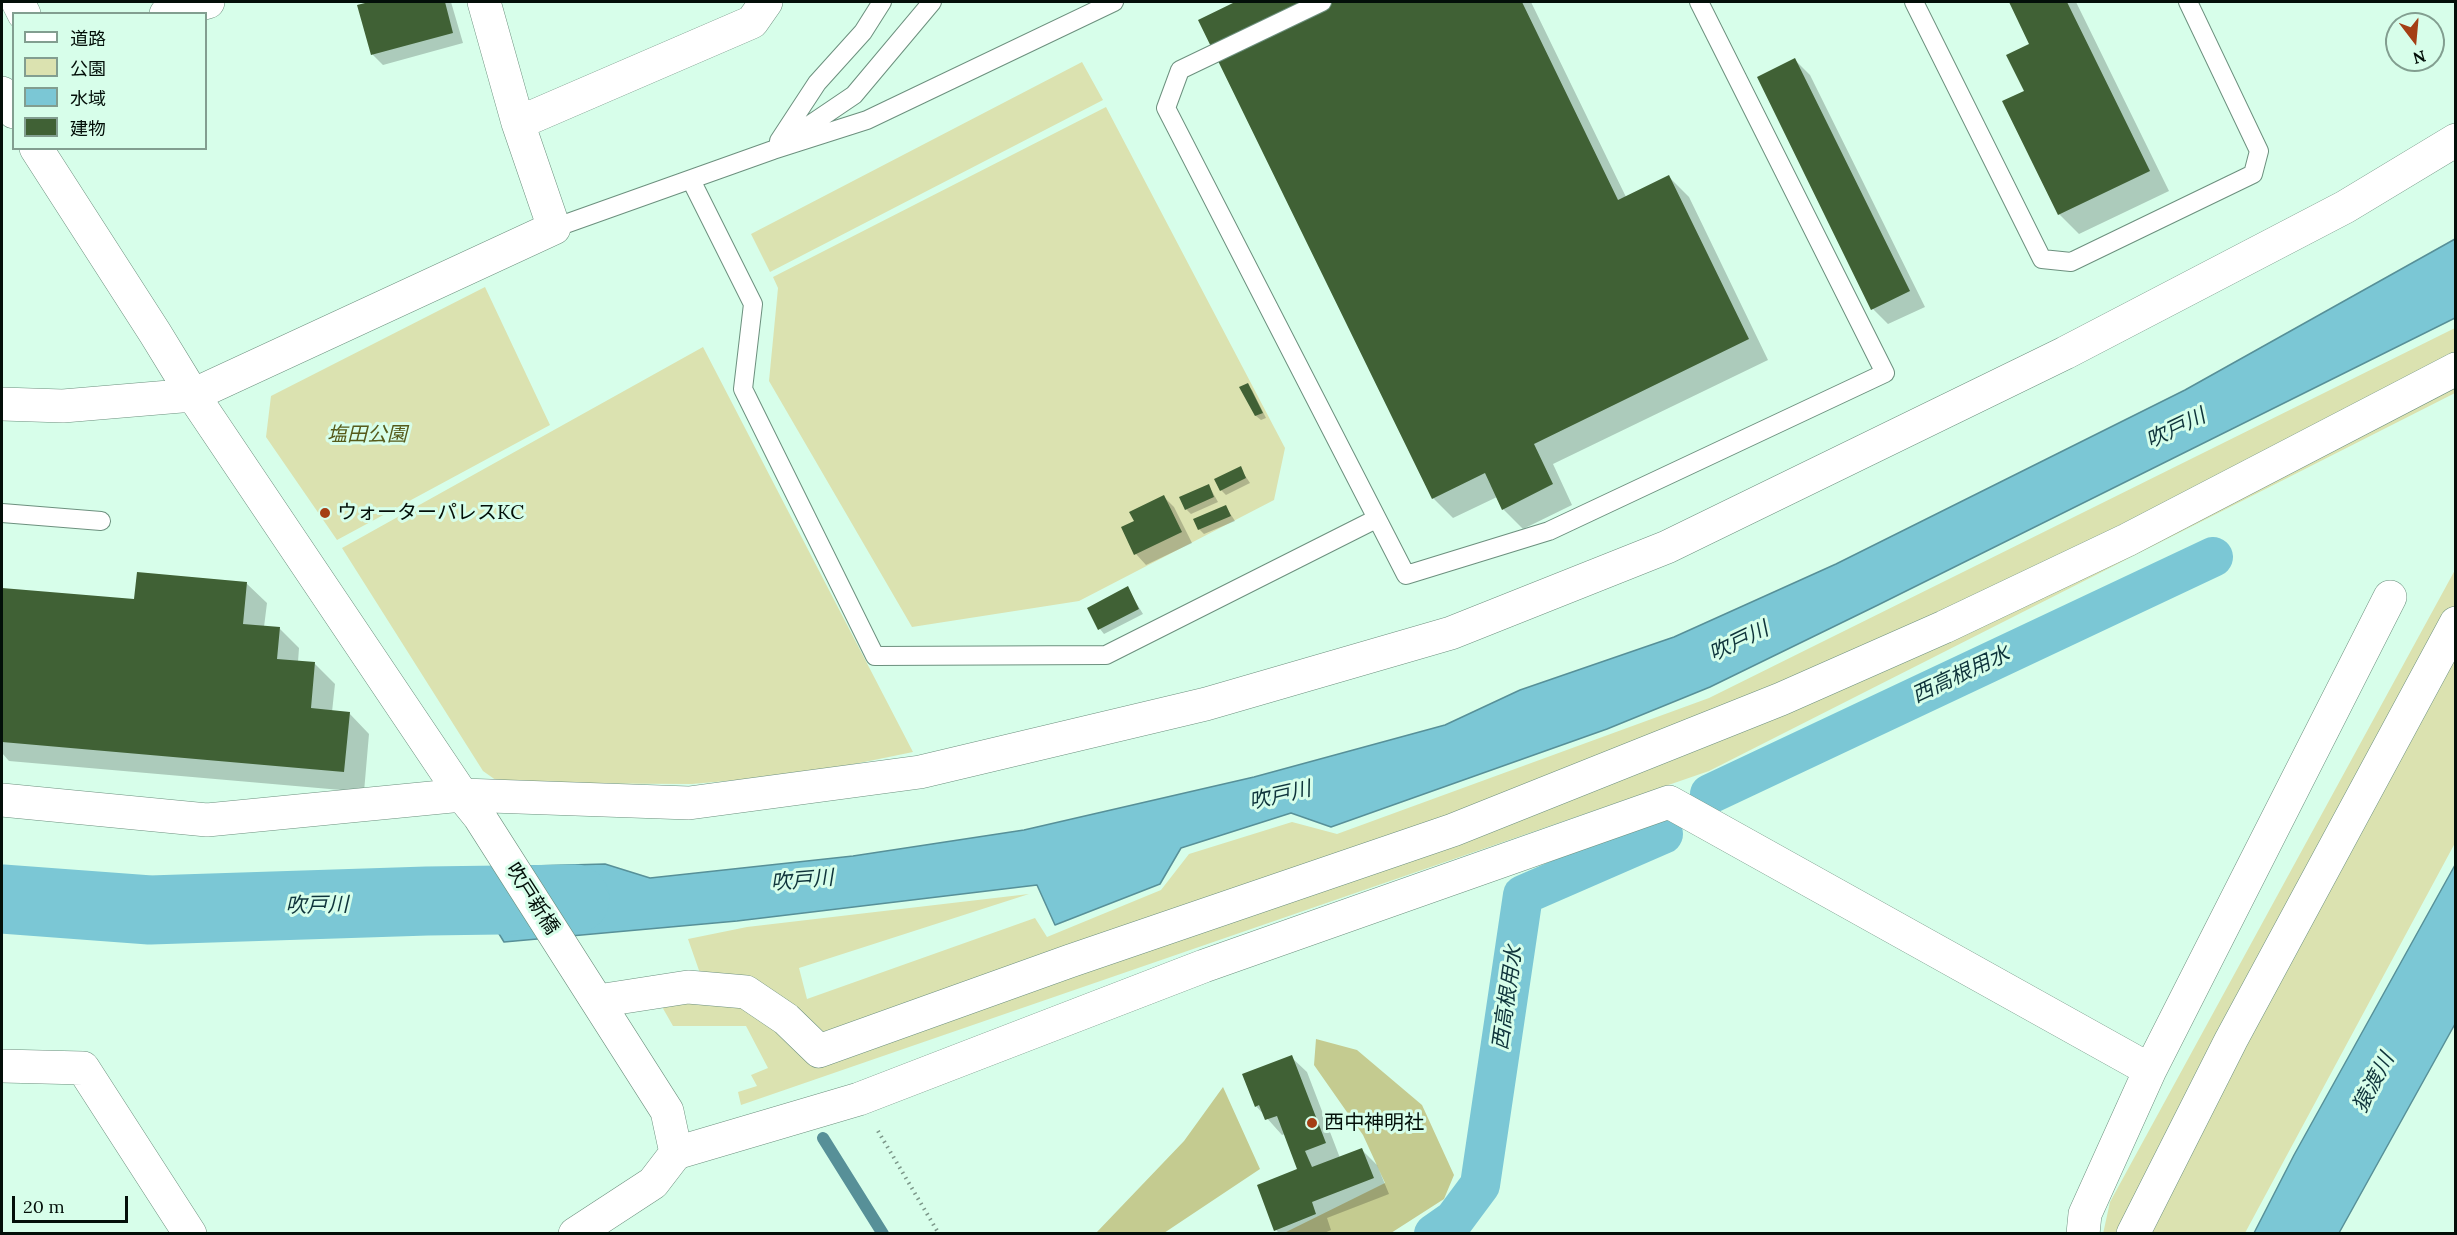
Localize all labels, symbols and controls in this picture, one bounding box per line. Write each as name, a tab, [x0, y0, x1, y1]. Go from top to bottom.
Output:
legend	[12, 12, 207, 150]
north arrow	[2385, 12, 2445, 72]
text: 道路	[70, 27, 106, 50]
text: N	[2411, 46, 2428, 69]
text: 公園	[70, 57, 106, 80]
text: 水域	[70, 87, 106, 110]
text: 建物	[70, 117, 106, 140]
water label: 吹戸川	[2142, 404, 2210, 454]
park label: 塩田公園	[327, 423, 407, 447]
place label: ウォーターパレスKC	[337, 501, 524, 525]
marker: ウォーターパレスKC	[318, 506, 332, 520]
water label: 吹戸川	[1705, 617, 1773, 667]
water label: 西高根用水	[1908, 641, 2014, 709]
water label: 吹戸川	[1246, 777, 1314, 815]
street label: 吹戸新橋	[500, 859, 564, 939]
water label: 吹戸川	[770, 866, 834, 896]
water label: 吹戸川	[285, 893, 349, 919]
water label: 西高根用水	[1488, 944, 1528, 1052]
water label: 猿渡川	[2348, 1049, 2400, 1117]
place label: 西中神明社	[1324, 1111, 1424, 1135]
marker: 西中神明社	[1305, 1116, 1319, 1130]
scale bar	[15, 1184, 130, 1222]
text: 20 m	[23, 1195, 65, 1218]

